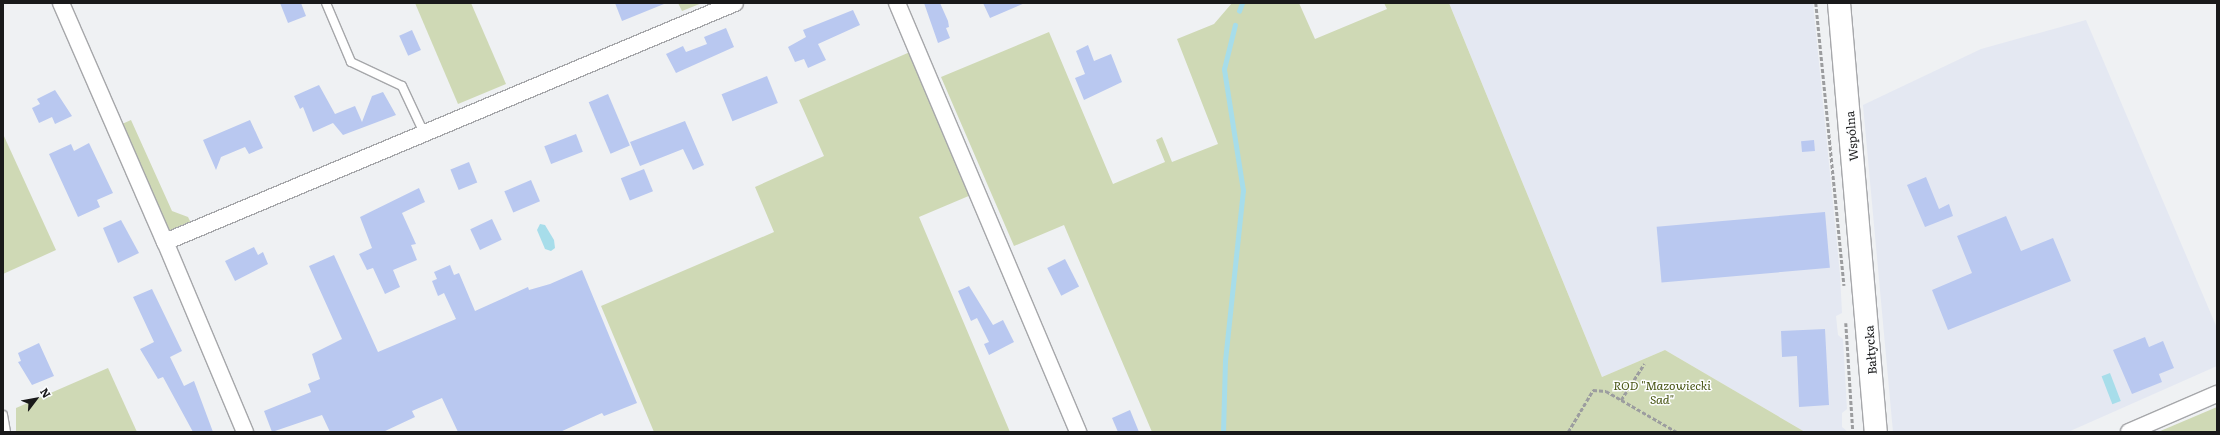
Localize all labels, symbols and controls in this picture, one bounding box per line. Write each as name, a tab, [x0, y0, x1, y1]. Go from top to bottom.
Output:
street label: Wspólna	[1843, 110, 1861, 162]
street label: Bałtycka	[1862, 325, 1880, 375]
north arrow	[16, 379, 56, 419]
park label: ROD "Mazowiecki Sad"	[1613, 379, 1711, 407]
text: N	[37, 384, 55, 401]

